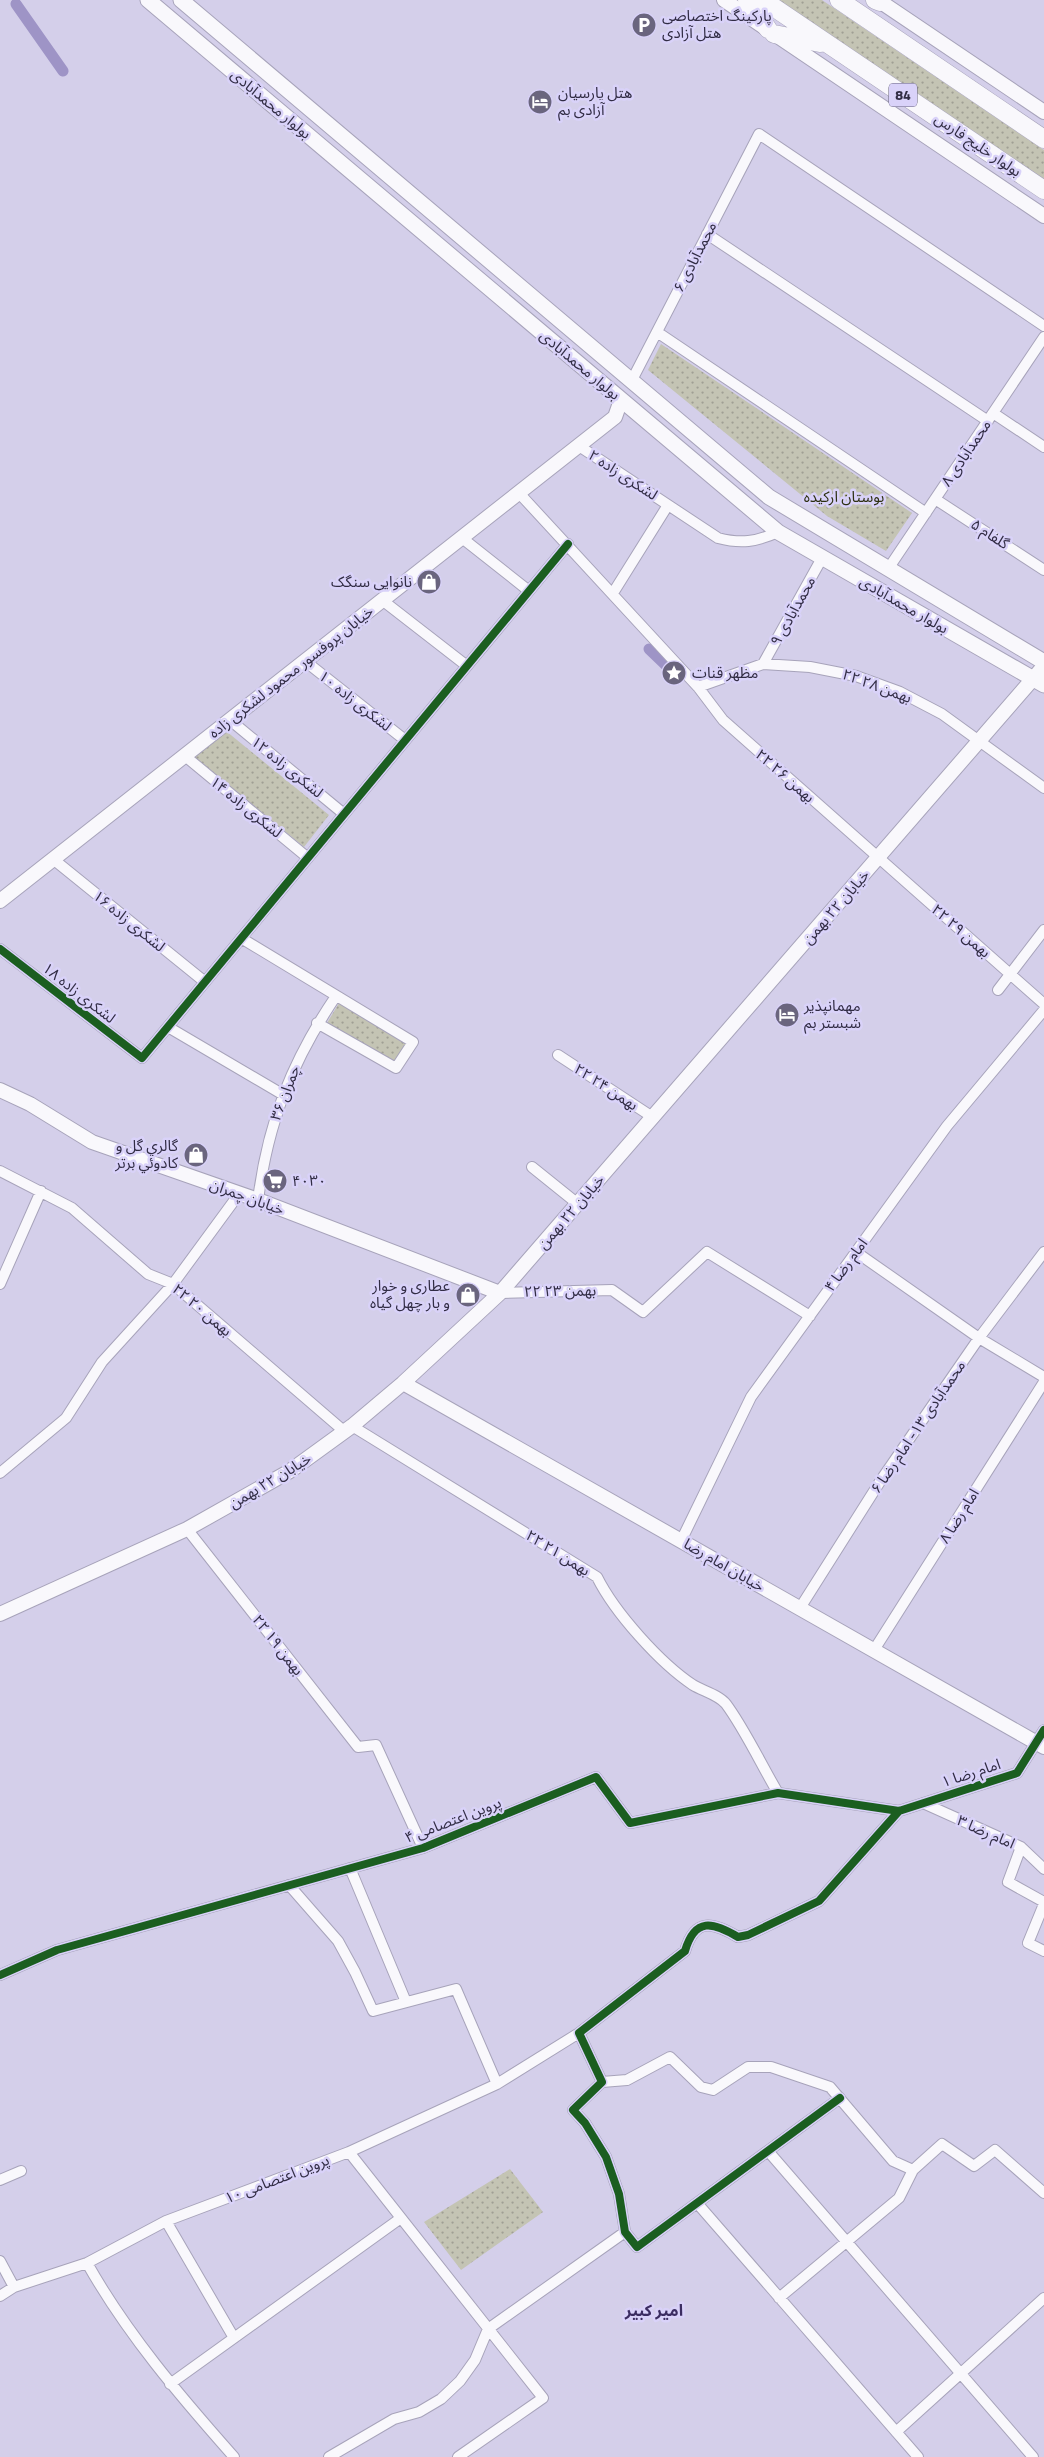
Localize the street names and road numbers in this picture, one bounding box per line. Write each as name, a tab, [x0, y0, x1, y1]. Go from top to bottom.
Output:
street label: بولوار محمدآبادی	[226, 63, 317, 144]
road number: 84	[889, 84, 917, 106]
street label: بولوار خلیج فارس	[930, 107, 1026, 183]
street label: محمدآبادی ۶	[667, 217, 722, 296]
street label: بولوار محمدآبادی	[535, 324, 626, 405]
street label: محمدآبادی ۸	[935, 415, 996, 491]
street label: لشکری زاده ۲	[584, 443, 663, 506]
street label: گلفام ۵	[967, 513, 1015, 555]
street label: بولوار محمدآبادی	[856, 570, 953, 639]
street label: محمدآبادی ۹	[764, 572, 821, 650]
street label: خیابان پروفسور محمود لشکری زاده	[203, 600, 378, 743]
street label: ۲۲ بهمن ۲۸	[839, 662, 915, 709]
street label: لشکری زاده ١٠	[314, 665, 397, 737]
street label: لشکری زاده ١٢	[246, 730, 329, 803]
street label: ۲۲ بهمن ۲۶	[751, 743, 820, 808]
street label: لشکری زاده ١۴	[205, 770, 288, 843]
street label: خیابان ۲۲ بهمن	[797, 864, 875, 949]
street label: لشکری زاده ١۶	[88, 884, 171, 957]
street label: ۲۲ بهمن ۲۹	[927, 898, 996, 963]
street label: لشکری زاده ۱۸	[38, 957, 121, 1029]
street label: ۲۲ بهمن ۲۴	[570, 1057, 643, 1116]
street label: چمران ۳۶	[264, 1062, 306, 1124]
street label: خیابان ۲۲ بهمن	[532, 1169, 610, 1254]
street label: خیابان چمران	[207, 1172, 288, 1221]
street label: امام رضا ۴	[818, 1233, 873, 1296]
street label: ۲۲ بهمن ۲۰	[167, 1278, 237, 1342]
street label: ۲۲ بهمن ۲۳	[524, 1278, 596, 1303]
street label: محمدآبادی ۱۳- امام رضا ۶	[864, 1356, 971, 1498]
street label: خیابان ۲۲ بهمن	[224, 1447, 315, 1514]
street label: امام رضا ۸	[933, 1484, 985, 1548]
street label: ۲۲ بهمن ۲۱	[522, 1524, 595, 1581]
street label: خیابان امام رضا	[679, 1532, 769, 1597]
street label: ۲۲ بهمن ۱۹	[247, 1609, 310, 1680]
street label: امام رضا ۱	[938, 1752, 1004, 1793]
street label: پروین اعتصامی ۴	[401, 1791, 505, 1849]
street label: امام رضا ۳	[954, 1809, 1019, 1855]
street label: پروین اعتصامی ۱۰	[221, 2148, 333, 2209]

